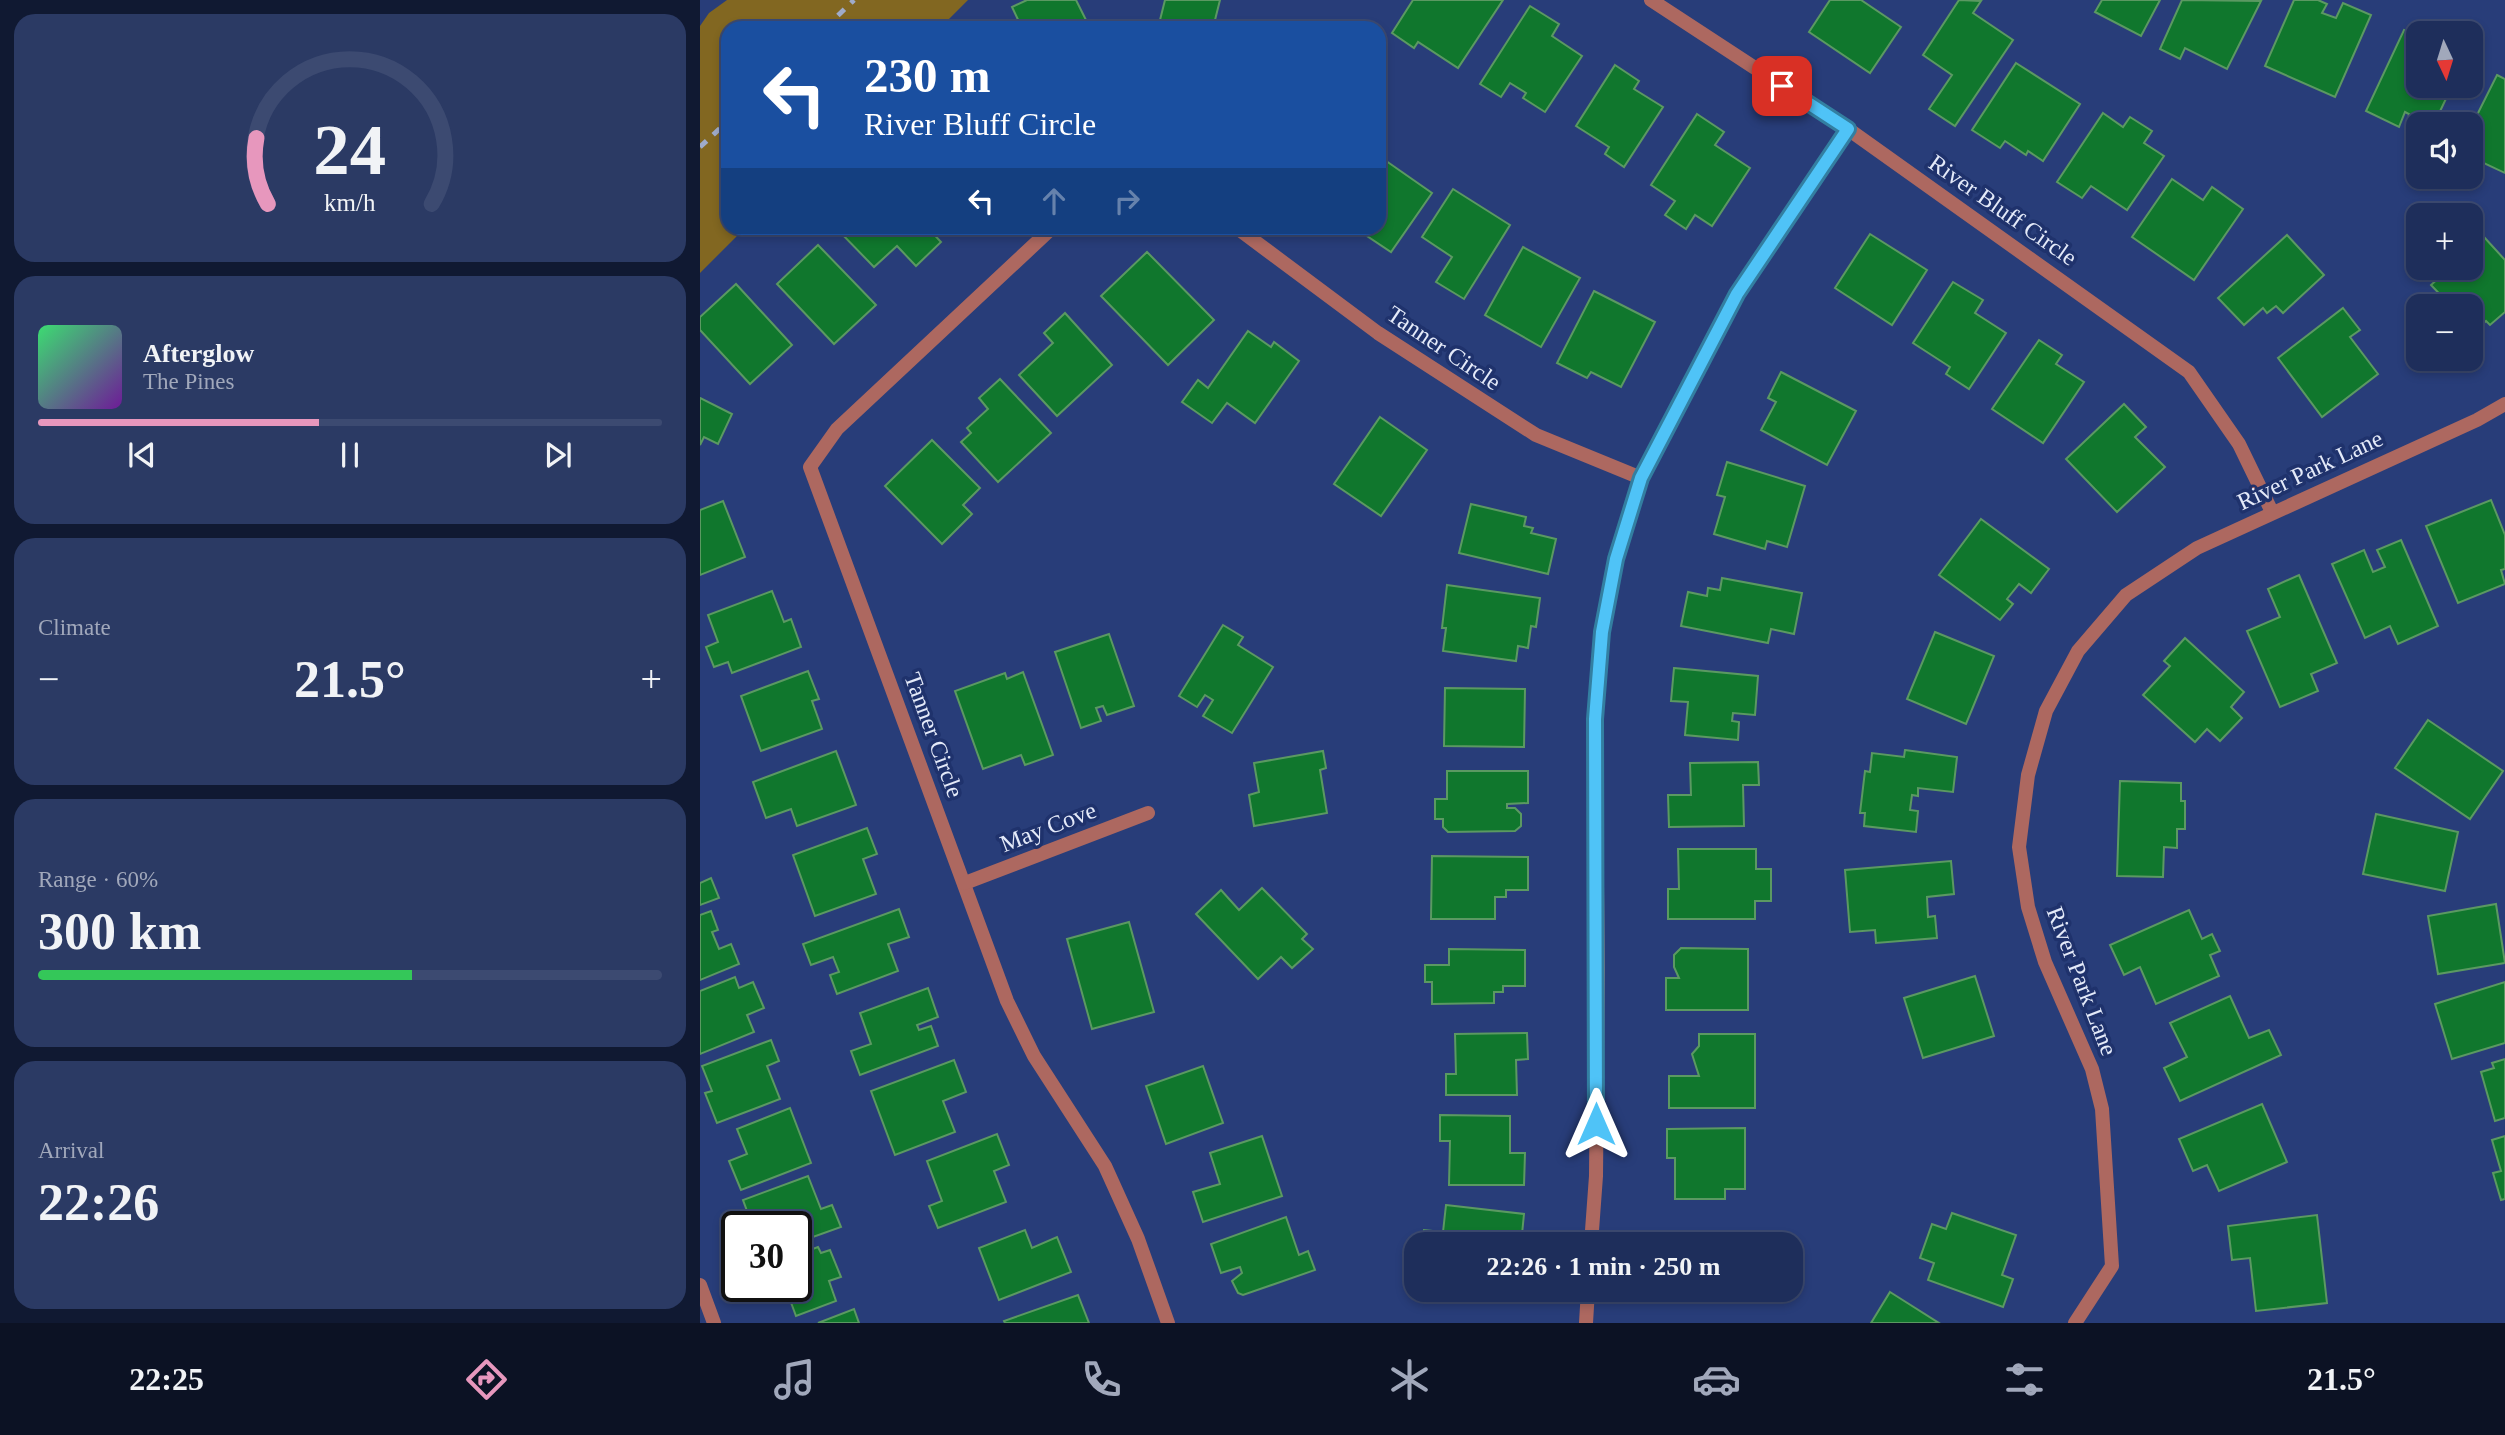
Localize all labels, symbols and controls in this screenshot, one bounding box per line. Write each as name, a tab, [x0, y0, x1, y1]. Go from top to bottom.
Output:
north arrow	[2406, 21, 2483, 98]
map controls	[2406, 21, 2483, 371]
text: 230 m	[864, 48, 991, 103]
icon: left	[749, 49, 840, 140]
pin	[1752, 56, 1812, 116]
icon: arrive	[1763, 67, 1801, 105]
text: River Bluff Circle	[864, 106, 1096, 142]
text: 24	[314, 109, 386, 190]
button: sound	[2406, 112, 2483, 189]
street label: River Bluff Circle	[1924, 149, 2082, 271]
icon: left	[962, 182, 1000, 220]
icon: ahead	[1035, 182, 1073, 220]
icon: right	[1108, 182, 1146, 220]
text: km/h	[324, 189, 376, 216]
button: +	[2406, 203, 2483, 280]
button: −	[2406, 294, 2483, 371]
street label: Tanner Circle	[1382, 301, 1506, 395]
text: Afterglow	[143, 339, 254, 368]
text: The Pines	[143, 369, 234, 394]
street label: River Park Lane	[2233, 425, 2387, 515]
icon: previous	[123, 436, 161, 474]
icon: pause	[331, 436, 369, 474]
icon: next	[539, 436, 577, 474]
text: Climate	[38, 615, 111, 640]
text: 21.5°	[294, 651, 406, 708]
text: −	[38, 658, 59, 700]
text: +	[641, 658, 662, 700]
street label: Tanner Circle	[899, 669, 969, 801]
street label: May Cove	[996, 797, 1100, 857]
text: Range · 60%	[38, 867, 158, 892]
text: 300 km	[38, 903, 201, 960]
street label: River Park Lane	[2042, 903, 2122, 1059]
position arrow	[1559, 1087, 1633, 1161]
text: Arrival	[38, 1138, 104, 1163]
text: 22:26	[38, 1174, 159, 1231]
speed limit sign: 30	[721, 1211, 812, 1302]
text: 22:26 · 1 min · 250 m	[1487, 1252, 1721, 1281]
icon: directions	[462, 1355, 511, 1404]
icon: music	[770, 1355, 819, 1404]
icon: phone	[1077, 1355, 1126, 1404]
icon: climate	[1385, 1355, 1434, 1404]
icon: car	[1692, 1355, 1741, 1404]
icon: filters	[2000, 1355, 2049, 1404]
text: 22:25	[129, 1361, 204, 1397]
text: 21.5°	[2307, 1361, 2376, 1397]

